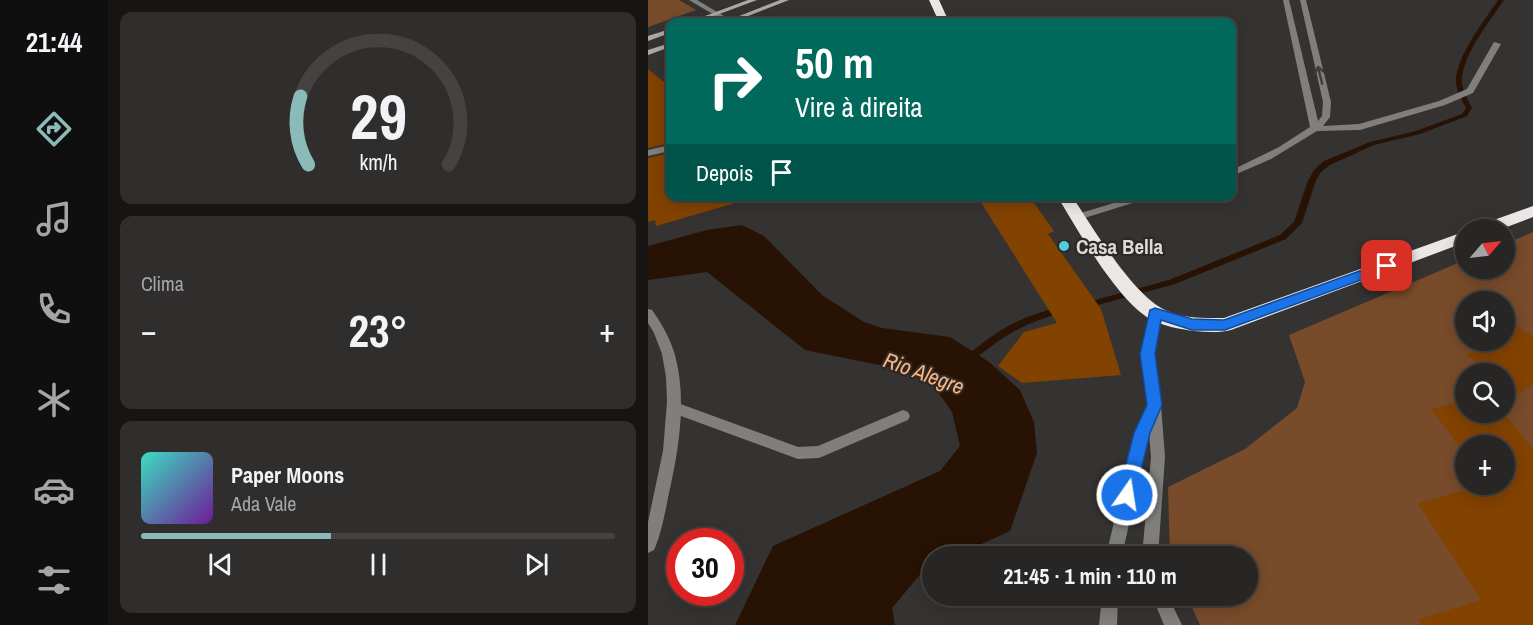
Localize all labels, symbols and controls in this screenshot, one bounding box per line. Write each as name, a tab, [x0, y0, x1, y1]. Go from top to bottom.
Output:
text: 21:44	[26, 24, 82, 60]
text: 50 m	[795, 35, 874, 91]
icon: right	[696, 42, 774, 120]
one-way arrow	[1314, 66, 1325, 85]
text: 29	[350, 74, 406, 158]
text: Vire à direita	[795, 89, 923, 125]
icon: directions	[33, 108, 75, 150]
text: km/h	[359, 149, 397, 178]
icon: arrive	[765, 156, 798, 189]
text: Depois	[696, 158, 753, 188]
icon: music	[33, 198, 75, 240]
north arrow	[1455, 219, 1515, 279]
map controls	[1455, 219, 1515, 495]
place label: Casa Bella	[1076, 232, 1164, 261]
marker: Casa Bella	[1057, 239, 1071, 253]
pin	[1361, 240, 1412, 291]
icon: arrive	[1370, 249, 1403, 282]
text: Clima	[141, 270, 184, 297]
icon: phone	[33, 288, 75, 330]
button: sound	[1455, 291, 1515, 351]
text: 23°	[348, 300, 408, 361]
text: −	[141, 308, 157, 352]
text: +	[599, 308, 615, 352]
water label: Rio Alegre	[879, 345, 969, 401]
button: search	[1455, 363, 1515, 423]
icon: climate	[33, 379, 75, 421]
button: +	[1455, 435, 1515, 495]
text: Paper Moons	[231, 460, 344, 490]
position arrow	[1095, 463, 1159, 527]
icon: car	[33, 469, 75, 511]
text: Ada Vale	[231, 490, 296, 517]
speed limit sign: 30	[666, 528, 744, 606]
icon: previous	[204, 548, 237, 581]
icon: pause	[362, 548, 395, 581]
icon: next	[520, 548, 553, 581]
icon: filters	[33, 559, 75, 601]
text: 21:45 · 1 min · 110 m	[1003, 561, 1177, 591]

